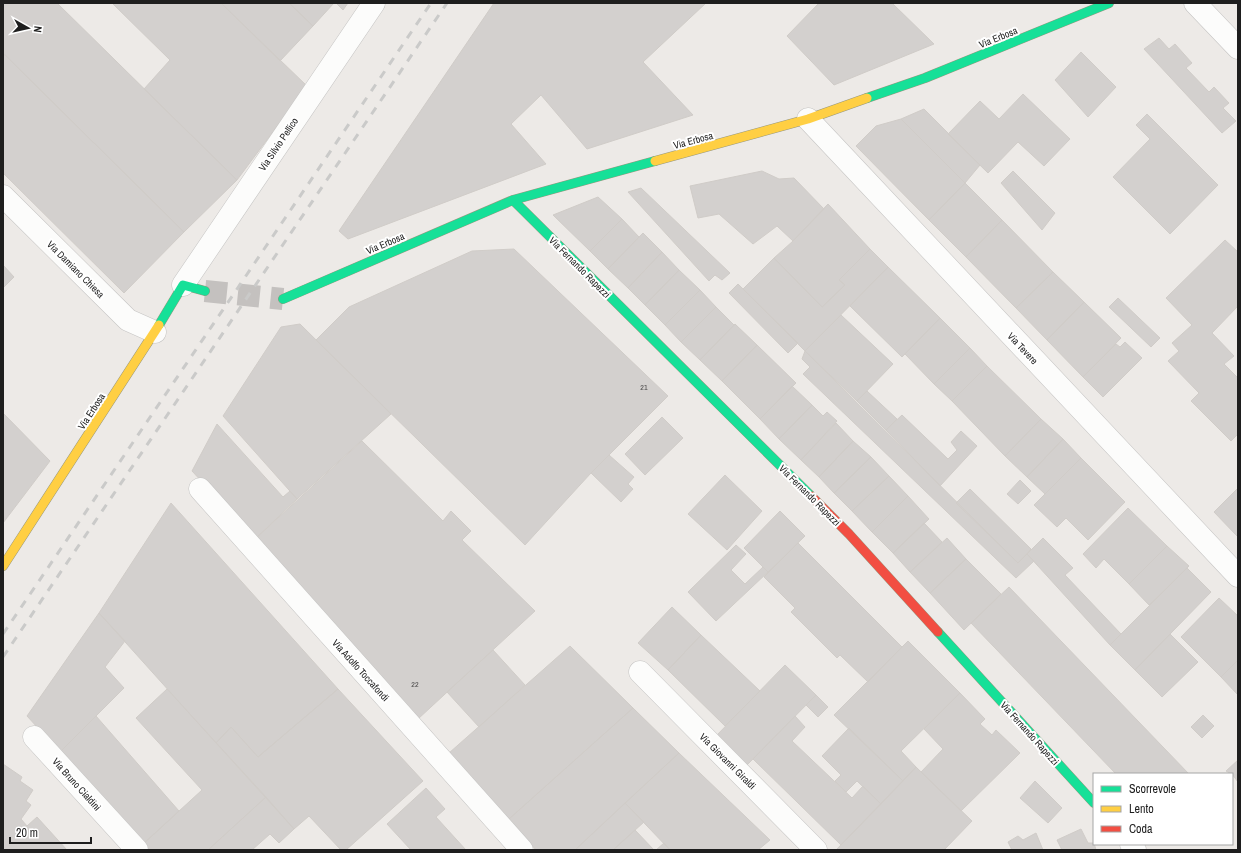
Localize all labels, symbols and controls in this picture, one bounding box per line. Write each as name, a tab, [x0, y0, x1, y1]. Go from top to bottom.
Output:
north arrow	[8, 8, 48, 48]
street label: Via Erbosa	[977, 24, 1020, 51]
text: N	[31, 25, 45, 34]
street label: Via Silvio Pellico	[256, 115, 301, 174]
street label: Via Erbosa	[672, 129, 715, 152]
street label: Via Erbosa	[364, 229, 407, 257]
street label: Via Fernando Rapezzi	[546, 234, 613, 301]
street label: Via Damiano Chiesa	[44, 238, 107, 301]
street label: Via Tevere	[1005, 330, 1041, 367]
house number: 21	[640, 382, 648, 392]
street label: Via Erbosa	[75, 390, 108, 432]
street label: Via Fernando Rapezzi	[776, 462, 843, 529]
street label: Via Adolfo Toccafondi	[329, 637, 392, 704]
house number: 22	[411, 679, 419, 689]
street label: Via Fernando Rapezzi	[998, 699, 1062, 768]
street label: Via Giovanni Giraldi	[697, 730, 759, 792]
street label: Via Bruno Cialdini	[49, 755, 104, 814]
legend	[1093, 773, 1233, 845]
text: Scorrevole	[1129, 781, 1176, 797]
text: Lento	[1129, 801, 1154, 817]
scale bar	[10, 819, 91, 845]
text: Coda	[1129, 821, 1153, 837]
text: 20 m	[16, 825, 38, 841]

